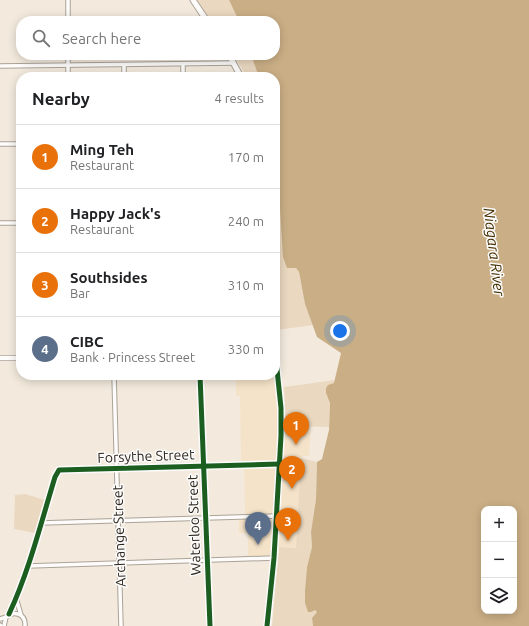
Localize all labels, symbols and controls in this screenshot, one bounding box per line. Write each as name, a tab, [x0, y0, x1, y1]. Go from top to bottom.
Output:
search box	[16, 16, 280, 60]
icon: search	[30, 27, 52, 49]
text: Search here	[62, 30, 141, 47]
text: Nearby	[32, 89, 90, 108]
text: 4 results	[214, 91, 264, 105]
text: Ming Teh	[70, 141, 134, 158]
text: 1	[41, 150, 49, 164]
text: 170 m	[228, 150, 264, 164]
text: Restaurant	[70, 158, 134, 172]
text: Happy Jack's	[70, 205, 161, 222]
water label: Niagara River	[481, 207, 509, 298]
text: 2	[41, 214, 49, 228]
text: 240 m	[228, 214, 264, 228]
text: Restaurant	[70, 222, 134, 236]
text: Southsides	[70, 269, 148, 286]
text: 3	[41, 278, 49, 292]
text: 310 m	[228, 278, 264, 292]
text: Bar	[70, 286, 90, 300]
your location	[330, 321, 350, 341]
text: CIBC	[70, 333, 104, 350]
text: 4	[41, 342, 49, 356]
text: 330 m	[228, 342, 264, 356]
text: Bank · Princess Street	[70, 350, 195, 364]
pin: 1	[283, 412, 309, 445]
street label: Forsythe Street	[97, 446, 195, 466]
pin: 2	[279, 456, 305, 489]
street label: Waterloo Street	[184, 474, 204, 576]
street label: Archange Street	[109, 484, 129, 587]
map controls	[481, 506, 517, 614]
button: +	[481, 506, 517, 542]
pin: 3	[275, 508, 301, 541]
pin: 4	[245, 512, 271, 545]
button: −	[481, 542, 517, 578]
button: layers	[481, 578, 517, 614]

